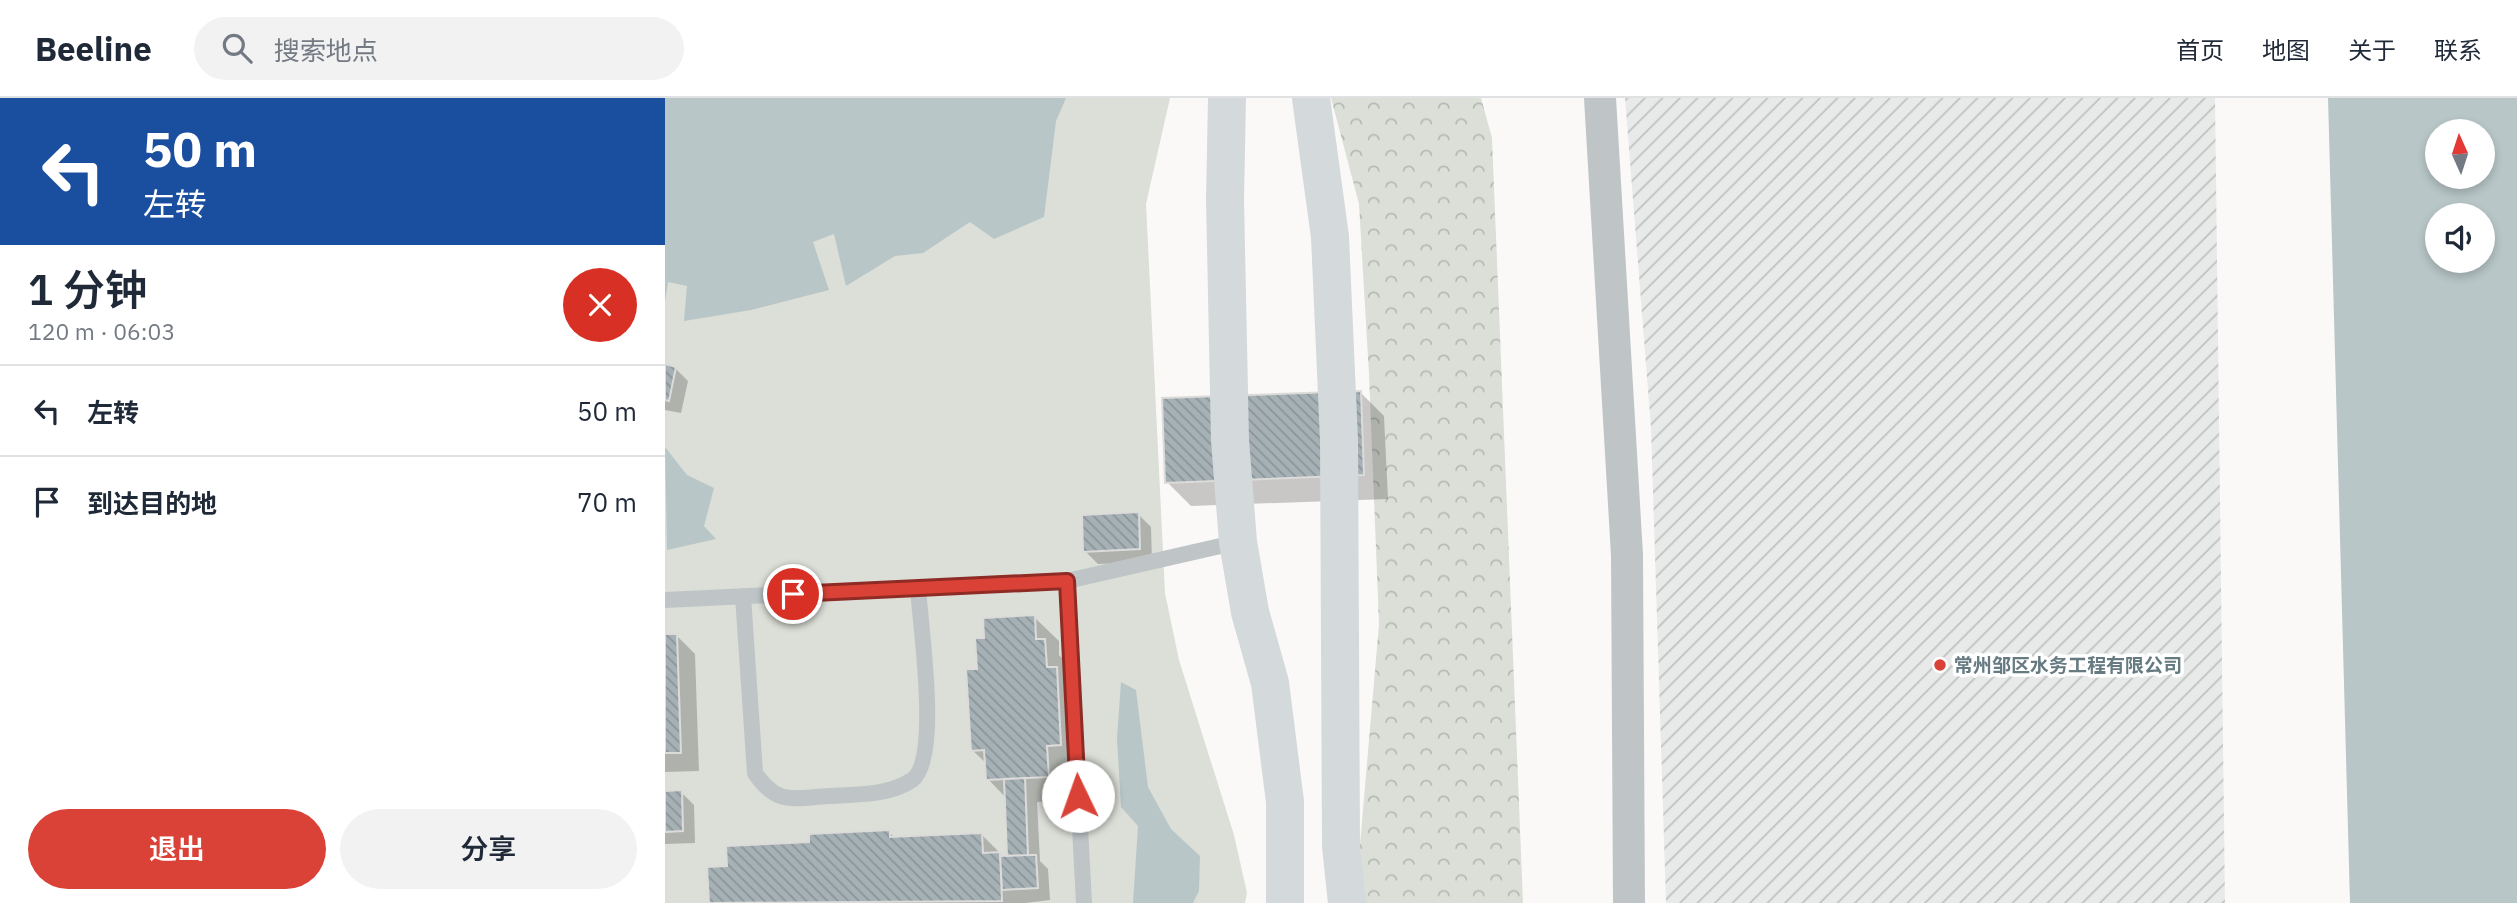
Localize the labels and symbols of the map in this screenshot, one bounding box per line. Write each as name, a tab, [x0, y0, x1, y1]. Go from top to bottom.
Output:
north arrow	[2425, 119, 2495, 189]
pin	[763, 564, 823, 624]
place label: 常州邹区水务工程有限公司	[1954, 653, 2182, 677]
marker: 常州邹区水务工程有限公司	[1932, 657, 1948, 673]
position arrow	[1041, 759, 1115, 833]

